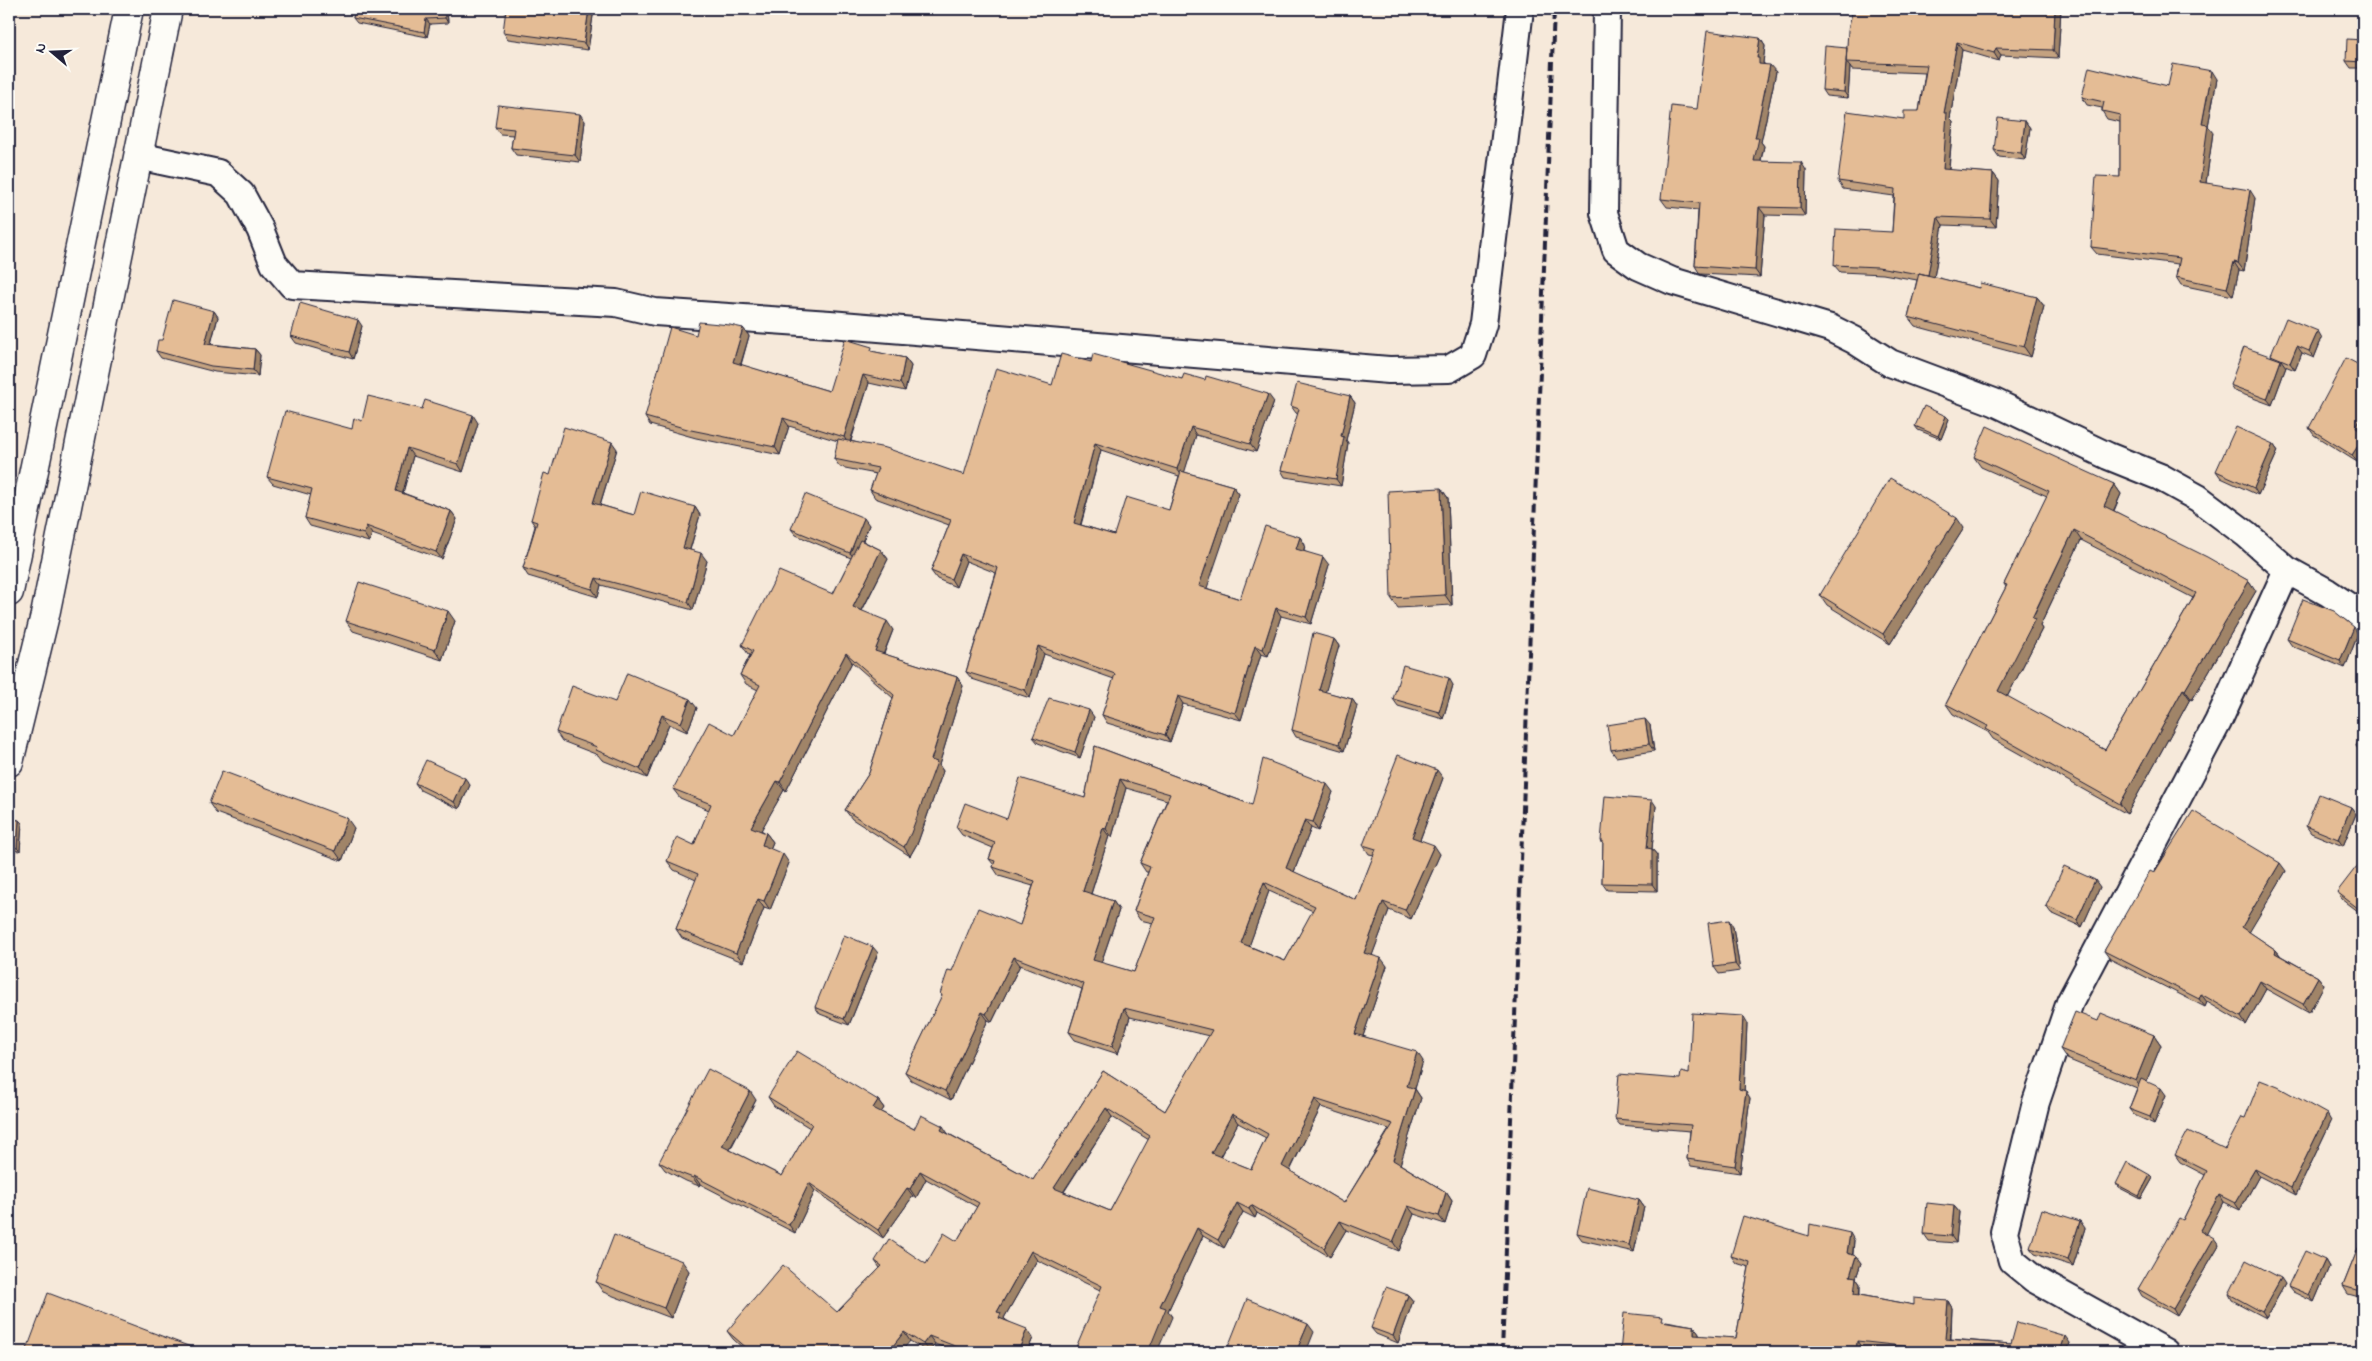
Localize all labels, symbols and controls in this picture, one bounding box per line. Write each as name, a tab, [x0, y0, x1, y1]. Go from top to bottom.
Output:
north arrow	[28, 28, 78, 78]
text: N	[30, 40, 53, 56]

